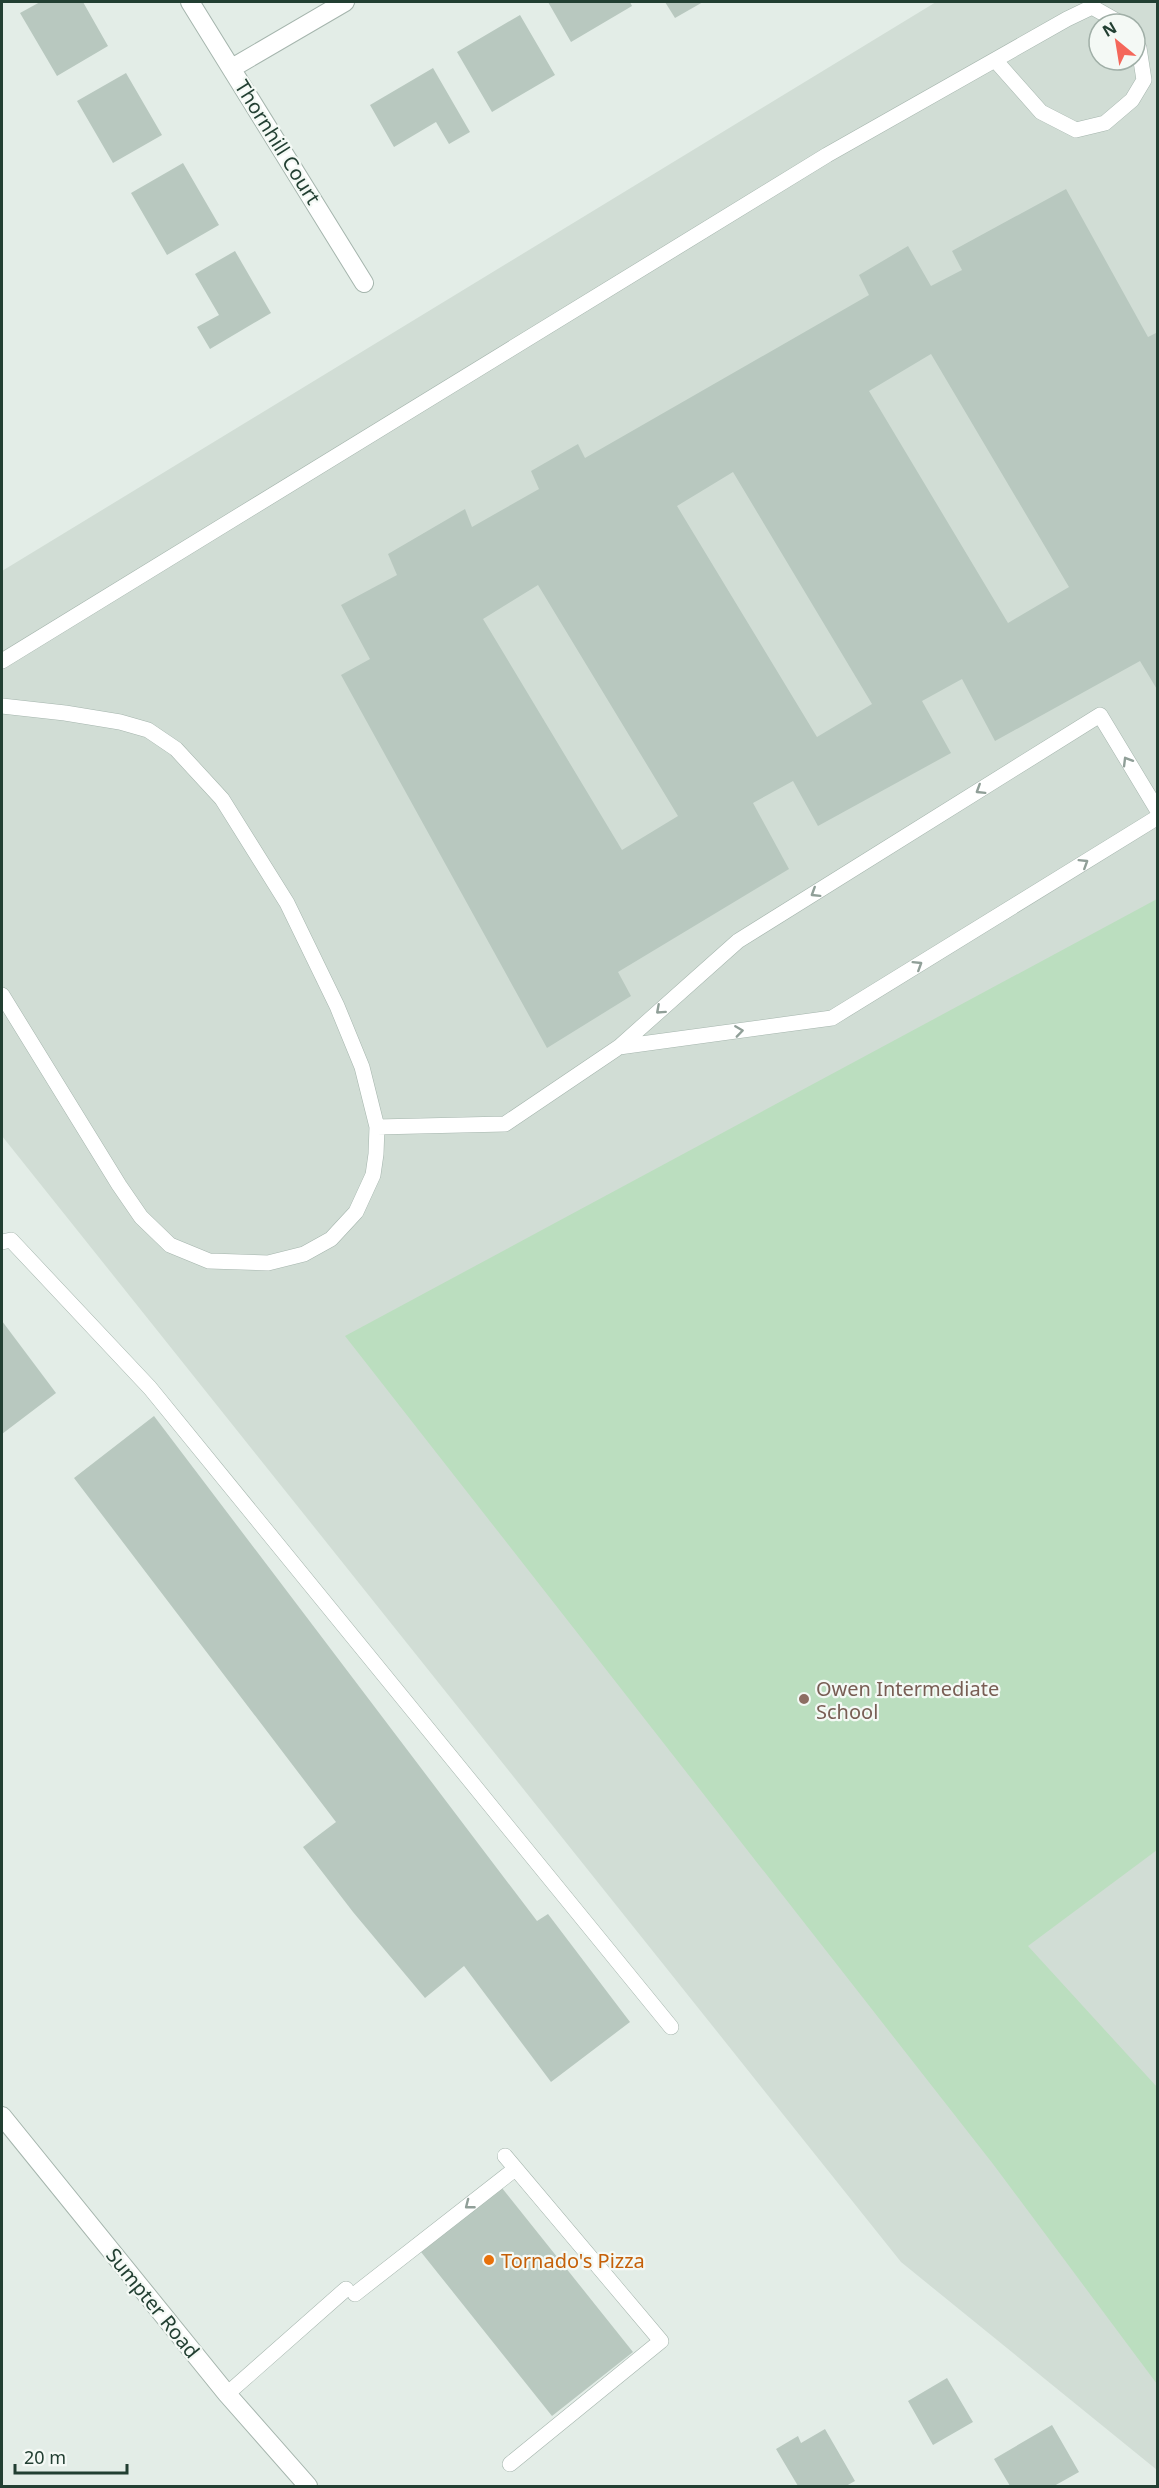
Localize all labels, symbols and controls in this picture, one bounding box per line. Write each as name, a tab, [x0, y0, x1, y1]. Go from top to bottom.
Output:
north arrow	[1087, 12, 1147, 72]
text: N	[1098, 16, 1121, 42]
street label: Thornhill Court	[229, 75, 327, 209]
one-way arrow	[1123, 757, 1135, 767]
one-way arrow	[976, 782, 986, 794]
one-way arrow	[1078, 858, 1088, 870]
one-way arrow	[810, 885, 821, 896]
one-way arrow	[912, 961, 922, 973]
one-way arrow	[656, 1003, 667, 1014]
one-way arrow	[735, 1025, 744, 1037]
place label: Owen Intermediate School	[816, 1675, 999, 1725]
marker: Owen Intermediate School	[797, 1692, 811, 1706]
one-way arrow	[465, 2197, 476, 2208]
street label: Sumpter Road	[100, 2242, 206, 2364]
place label: Tornado's Pizza	[501, 2247, 645, 2274]
marker: Tornado's Pizza	[482, 2253, 496, 2267]
scale bar	[15, 2437, 128, 2475]
text: 20 m	[24, 2445, 66, 2469]

